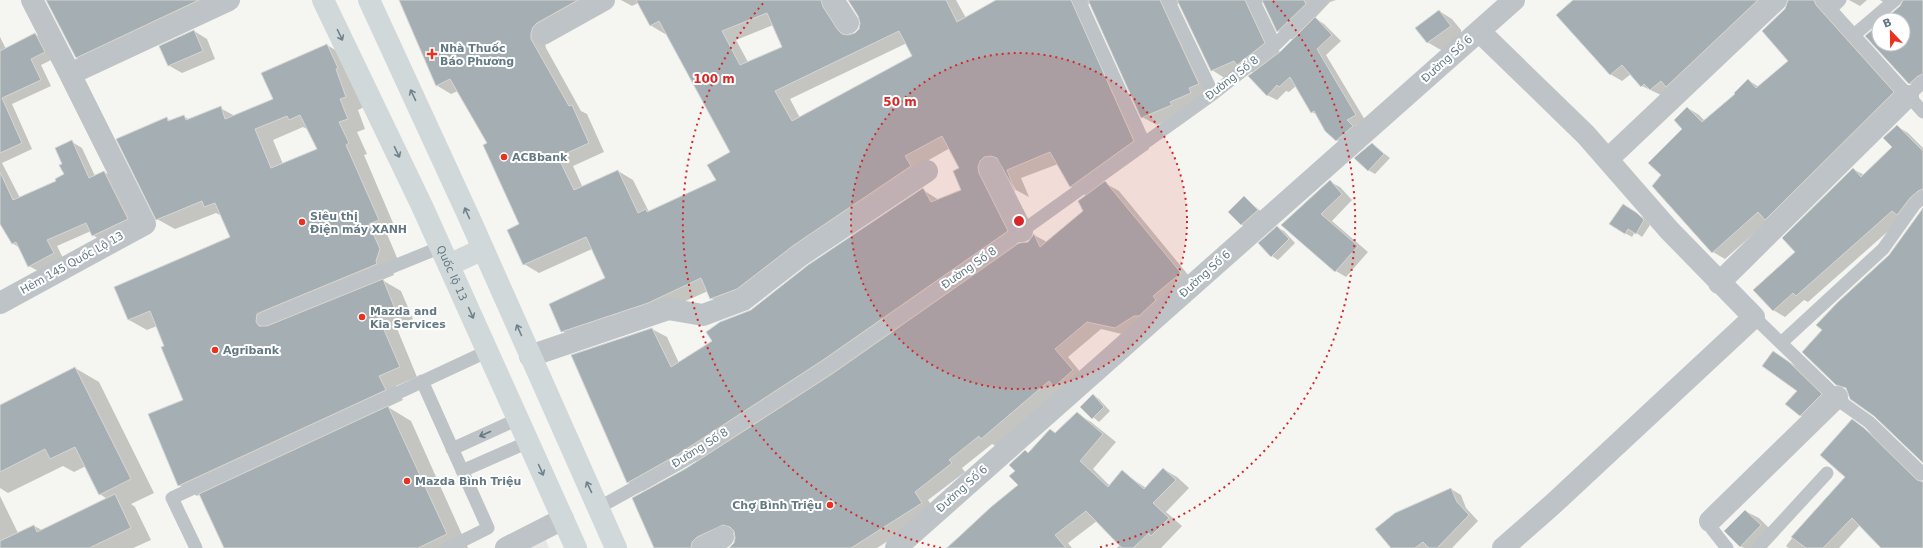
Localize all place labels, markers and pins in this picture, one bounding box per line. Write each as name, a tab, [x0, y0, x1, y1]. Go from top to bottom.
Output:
place label: Nhà Thuốc Báo Phương	[440, 42, 514, 68]
marker: Nhà Thuốc Báo Phương	[427, 49, 437, 59]
place label: ACBbank	[512, 151, 568, 164]
marker: ACBbank	[499, 152, 509, 162]
place label: Siêu thị Điện máy XANH	[310, 210, 407, 236]
centre of rings	[1012, 214, 1026, 228]
marker: Siêu thị Điện máy XANH	[297, 217, 307, 227]
place label: Mazda and Kia Services	[370, 305, 446, 331]
marker: Mazda and Kia Services	[357, 312, 367, 322]
place label: Agribank	[223, 344, 280, 357]
marker: Agribank	[210, 345, 220, 355]
place label: Mazda Bình Triệu	[415, 475, 521, 488]
marker: Mazda Bình Triệu	[402, 476, 412, 486]
place label: Chợ Bình Triệu	[732, 499, 822, 512]
marker: Chợ Bình Triệu	[825, 500, 835, 510]

